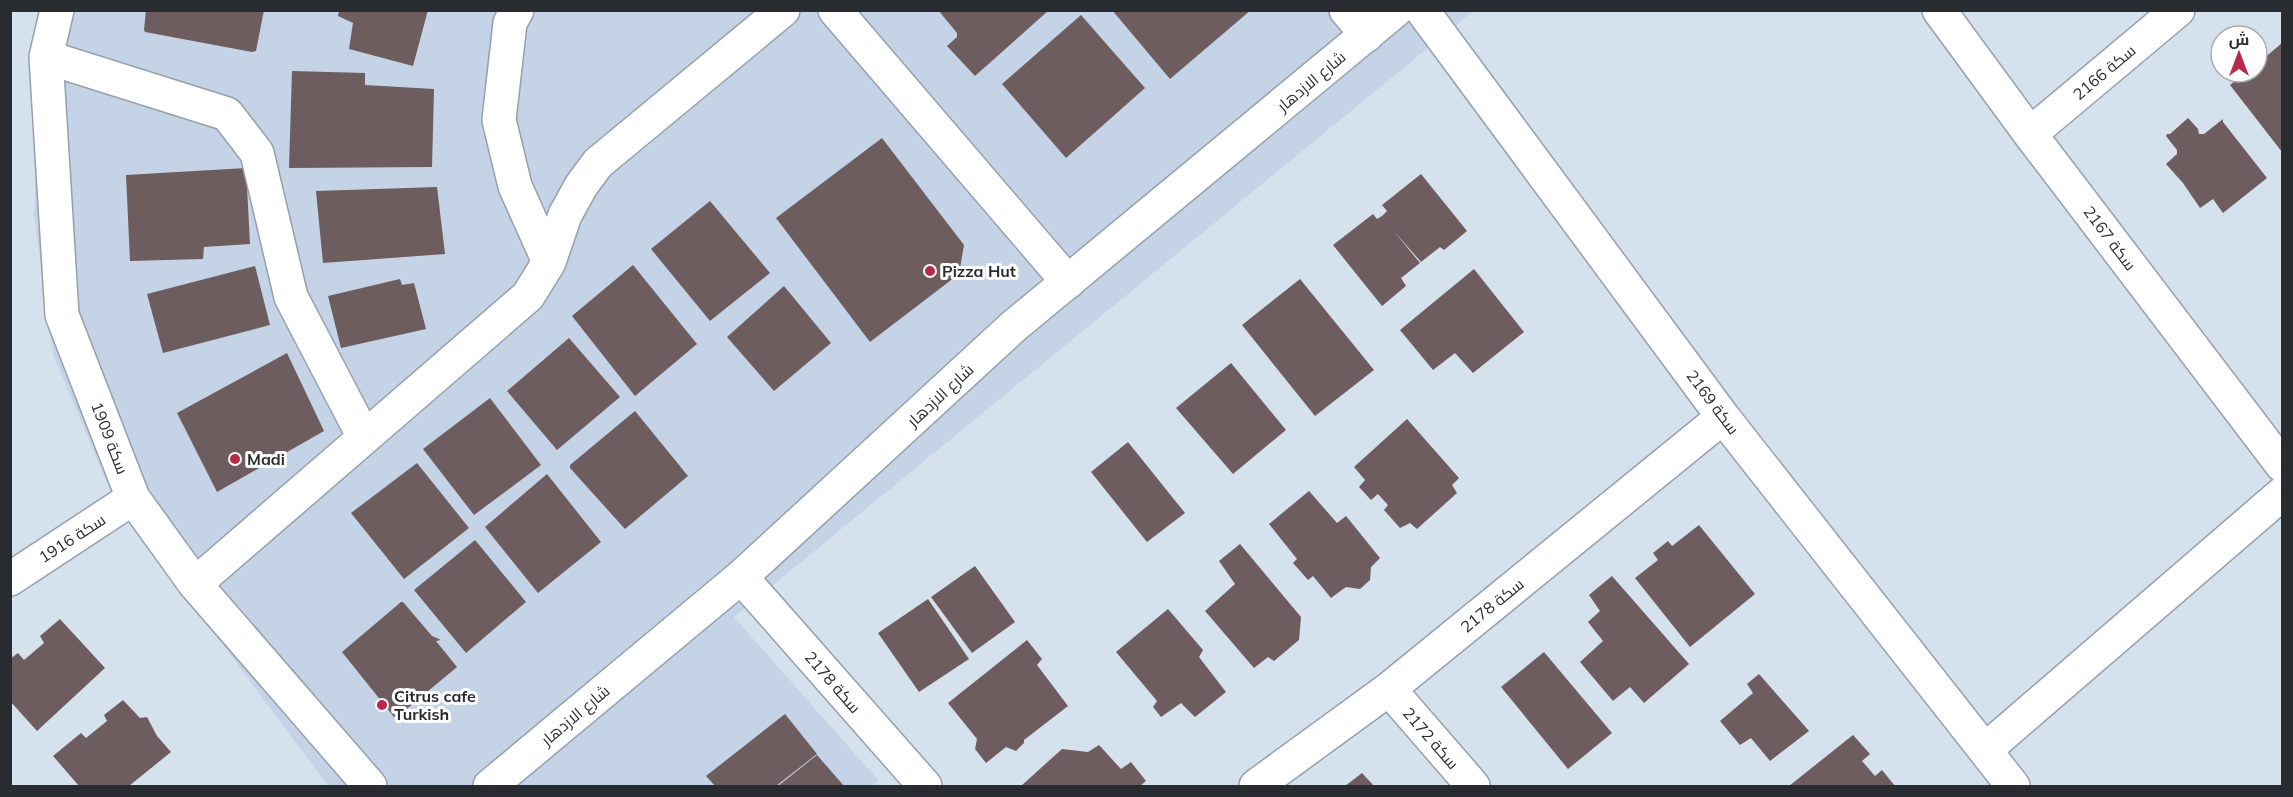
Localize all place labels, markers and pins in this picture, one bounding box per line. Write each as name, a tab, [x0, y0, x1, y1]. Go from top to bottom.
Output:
place label: Pizza Hut	[942, 261, 1016, 281]
marker: Pizza Hut	[923, 264, 937, 278]
place label: Madi	[247, 449, 285, 469]
marker: Madi	[228, 452, 242, 466]
place label: Citrus cafe Turkish	[394, 686, 476, 724]
marker: Citrus cafe Turkish	[375, 698, 389, 712]

